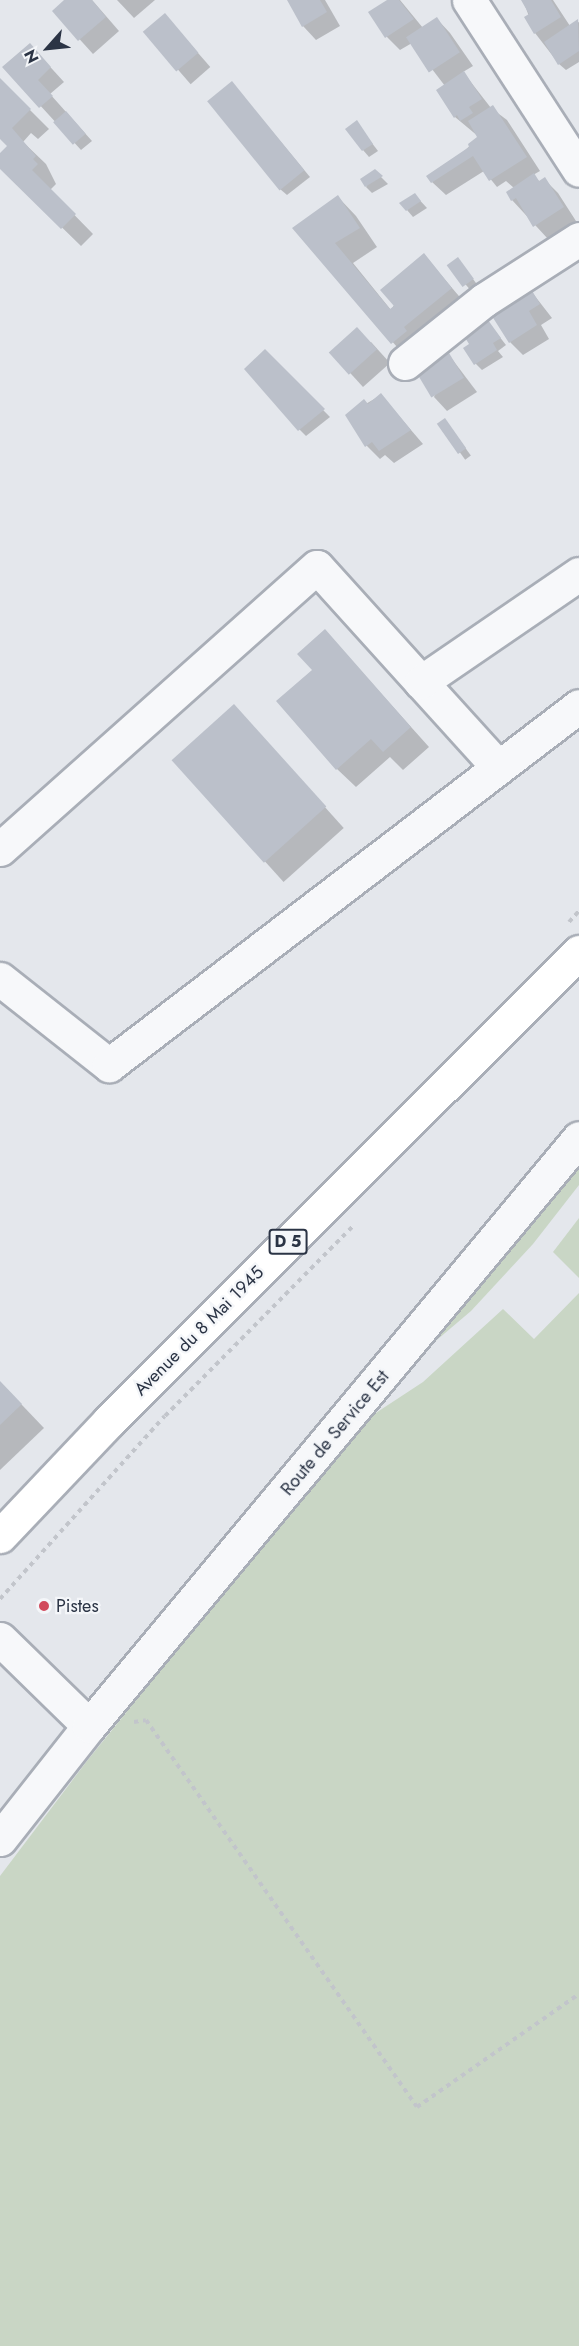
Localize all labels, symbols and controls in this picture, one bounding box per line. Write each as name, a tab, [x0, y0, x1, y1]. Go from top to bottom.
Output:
north arrow	[18, 18, 78, 78]
text: N	[18, 46, 45, 67]
road number: D 5	[268, 1229, 308, 1255]
street label: Avenue du 8 Mai 1945	[130, 1262, 268, 1400]
street label: Route de Service Est	[276, 1366, 394, 1500]
place label: Pistes	[56, 1595, 99, 1617]
marker: Pistes	[37, 1599, 51, 1613]

